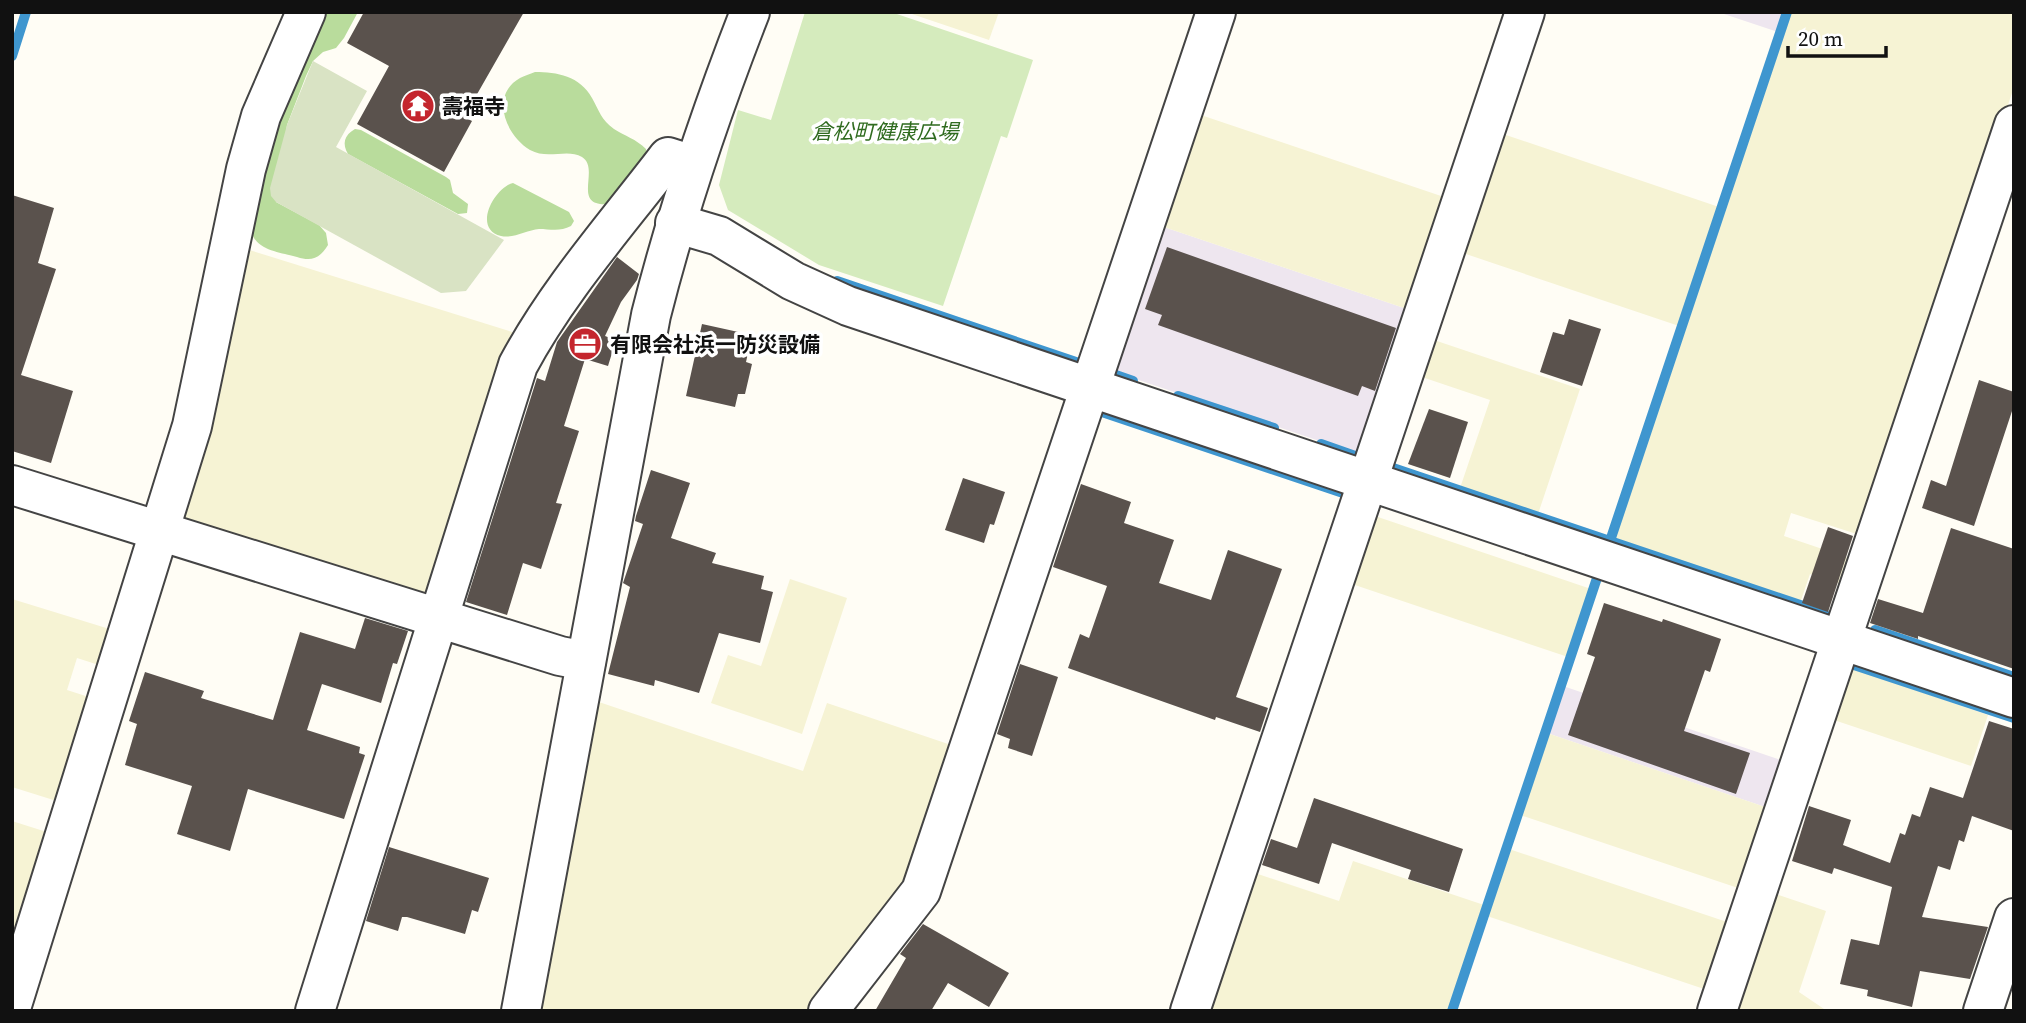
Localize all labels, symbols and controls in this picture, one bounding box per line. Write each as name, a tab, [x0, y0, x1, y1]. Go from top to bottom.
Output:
scale bar	[1788, 14, 1886, 58]
text: 20 m	[1798, 24, 1843, 53]
temple icon: 壽福寺	[399, 87, 437, 125]
place label: 壽福寺	[442, 92, 505, 121]
park label: 倉松町健康広場	[812, 117, 960, 146]
office icon: 有限会社浜一防災設備	[566, 325, 604, 363]
place label: 有限会社浜一防災設備	[610, 330, 820, 359]

